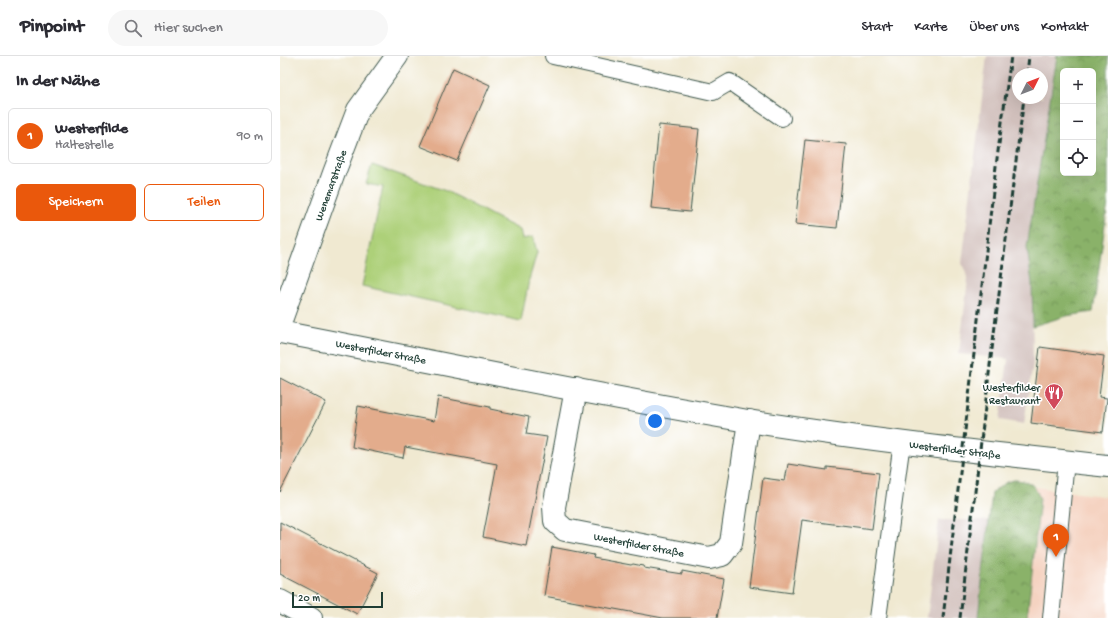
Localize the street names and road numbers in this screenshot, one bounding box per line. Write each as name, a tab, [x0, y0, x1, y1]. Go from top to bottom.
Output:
street label: Wenemarstraße	[313, 148, 350, 223]
street label: Westerfilder Straße	[334, 337, 427, 368]
street label: Westerfilder Straße	[908, 438, 1002, 463]
street label: Westerfilder Straße	[592, 530, 685, 561]

